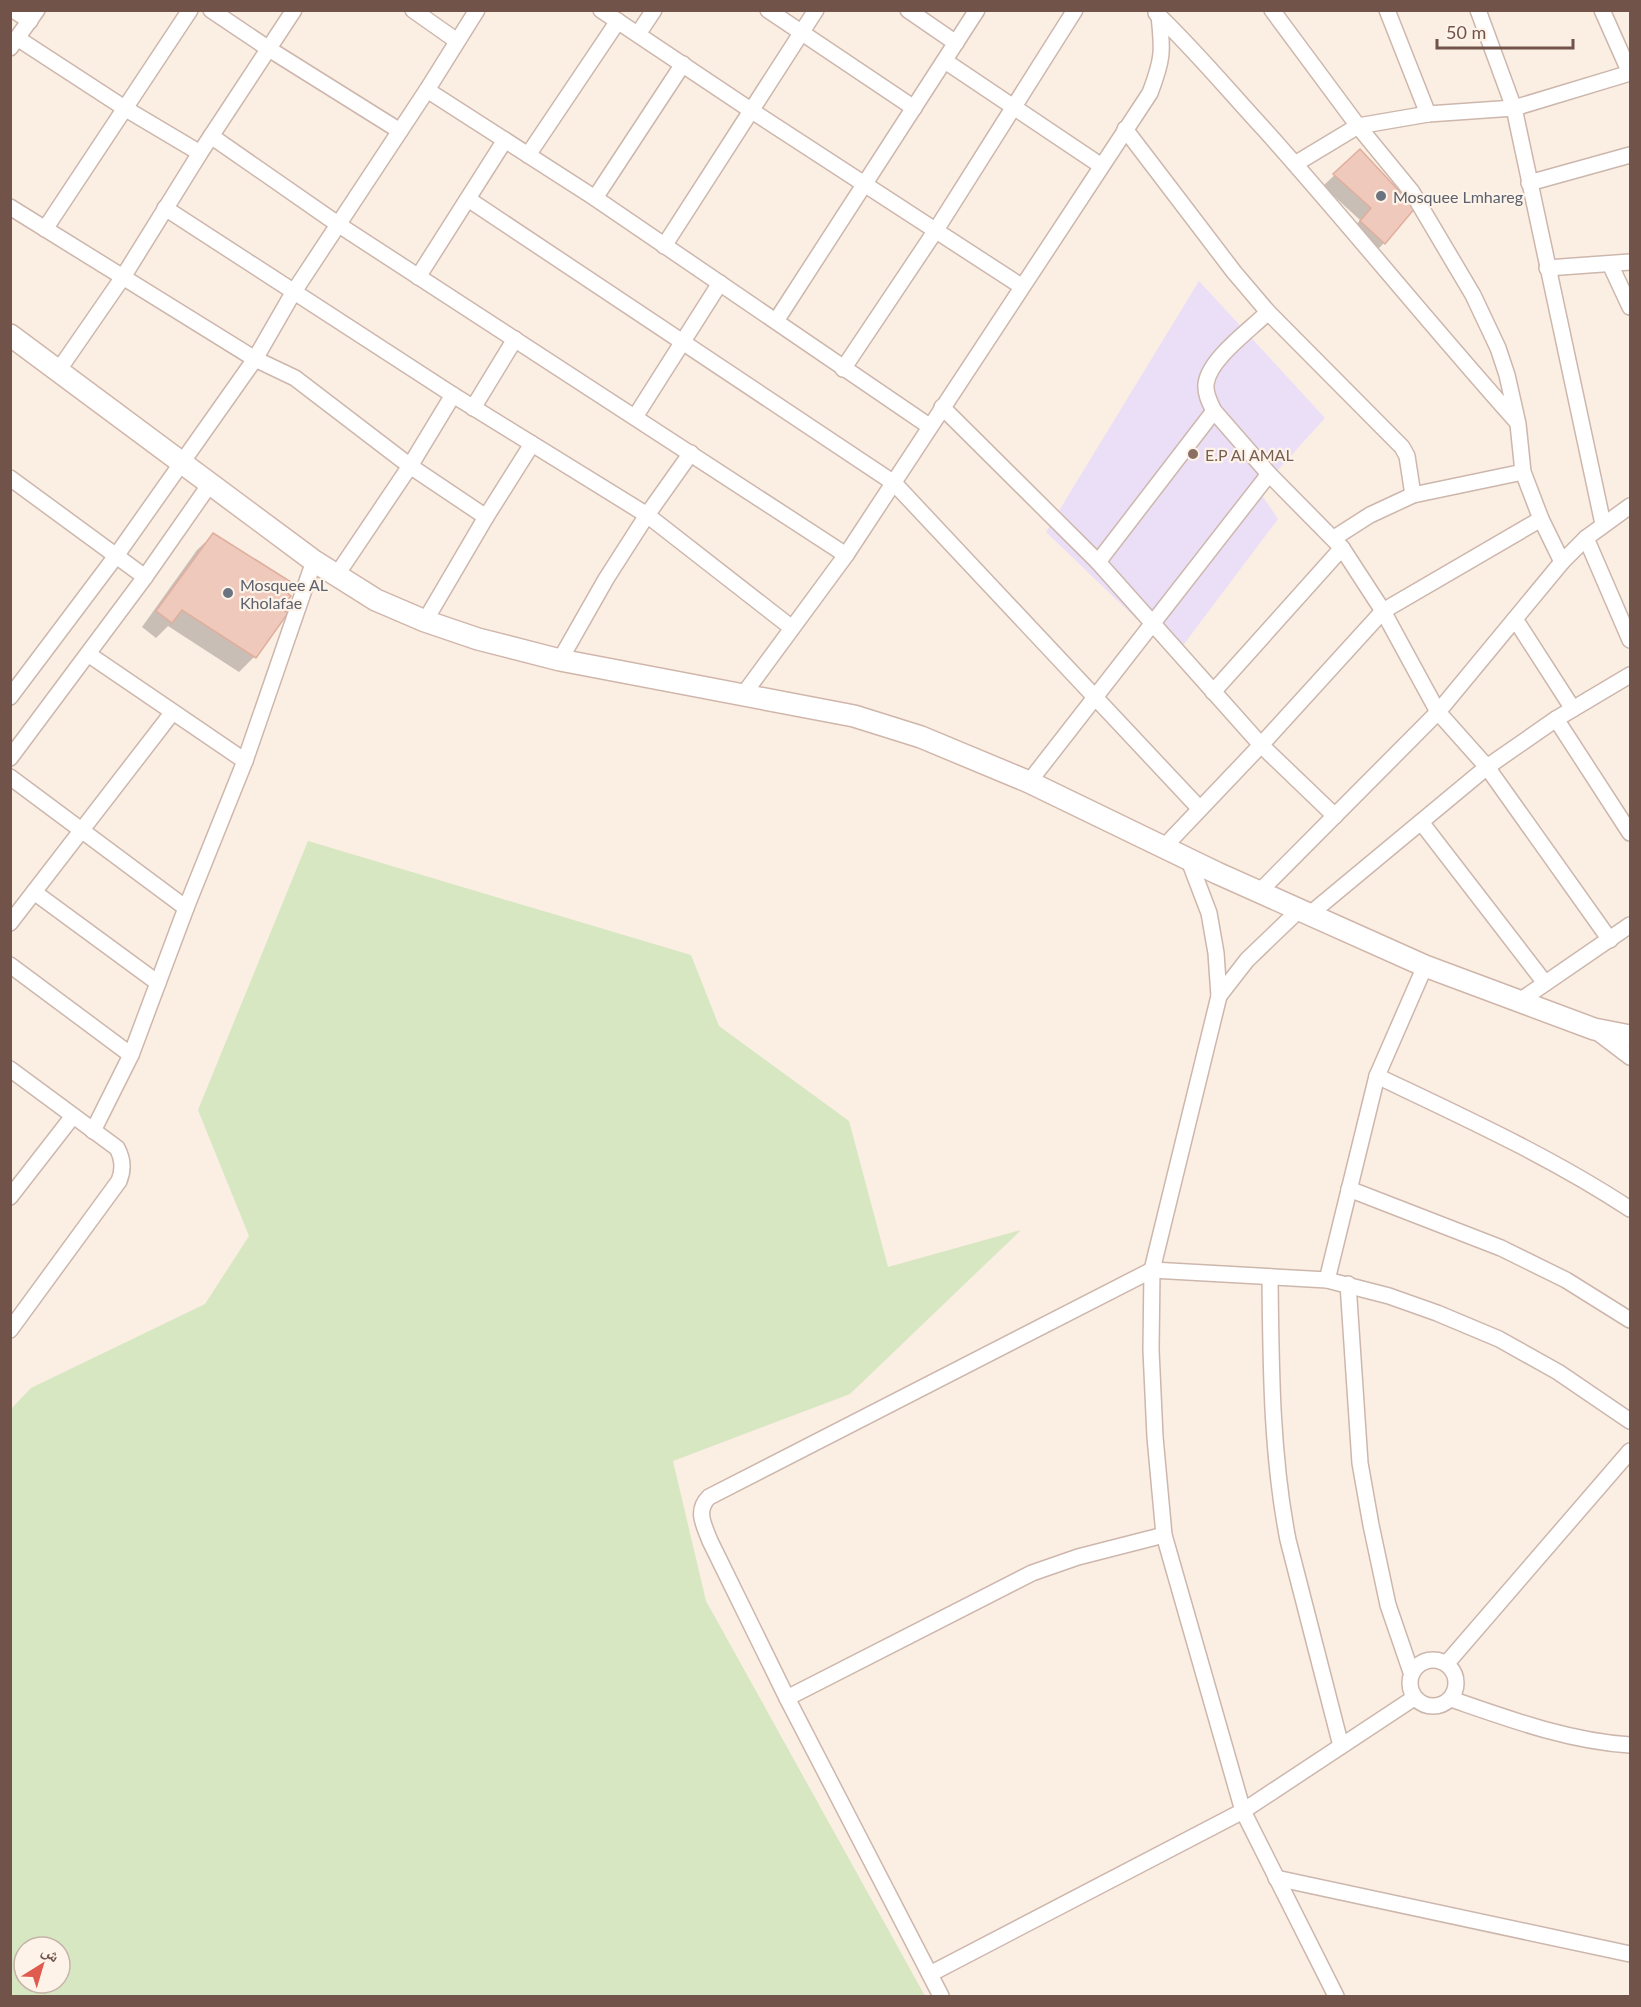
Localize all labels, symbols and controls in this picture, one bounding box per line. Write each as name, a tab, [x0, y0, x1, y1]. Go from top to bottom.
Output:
scale bar	[1437, 12, 1574, 50]
text: 50 m	[1446, 21, 1486, 43]
place label: Mosquee Lmhareg	[1393, 187, 1523, 206]
marker: Mosquee Lmhareg	[1374, 189, 1388, 203]
place label: E.P Al AMAL	[1205, 445, 1294, 464]
marker: E.P Al AMAL	[1186, 447, 1200, 461]
place label: Mosquee AL Kholafae	[240, 575, 328, 612]
marker: Mosquee AL Kholafae	[221, 586, 235, 600]
north arrow	[12, 1935, 72, 1995]
text: ش	[38, 1940, 64, 1966]

